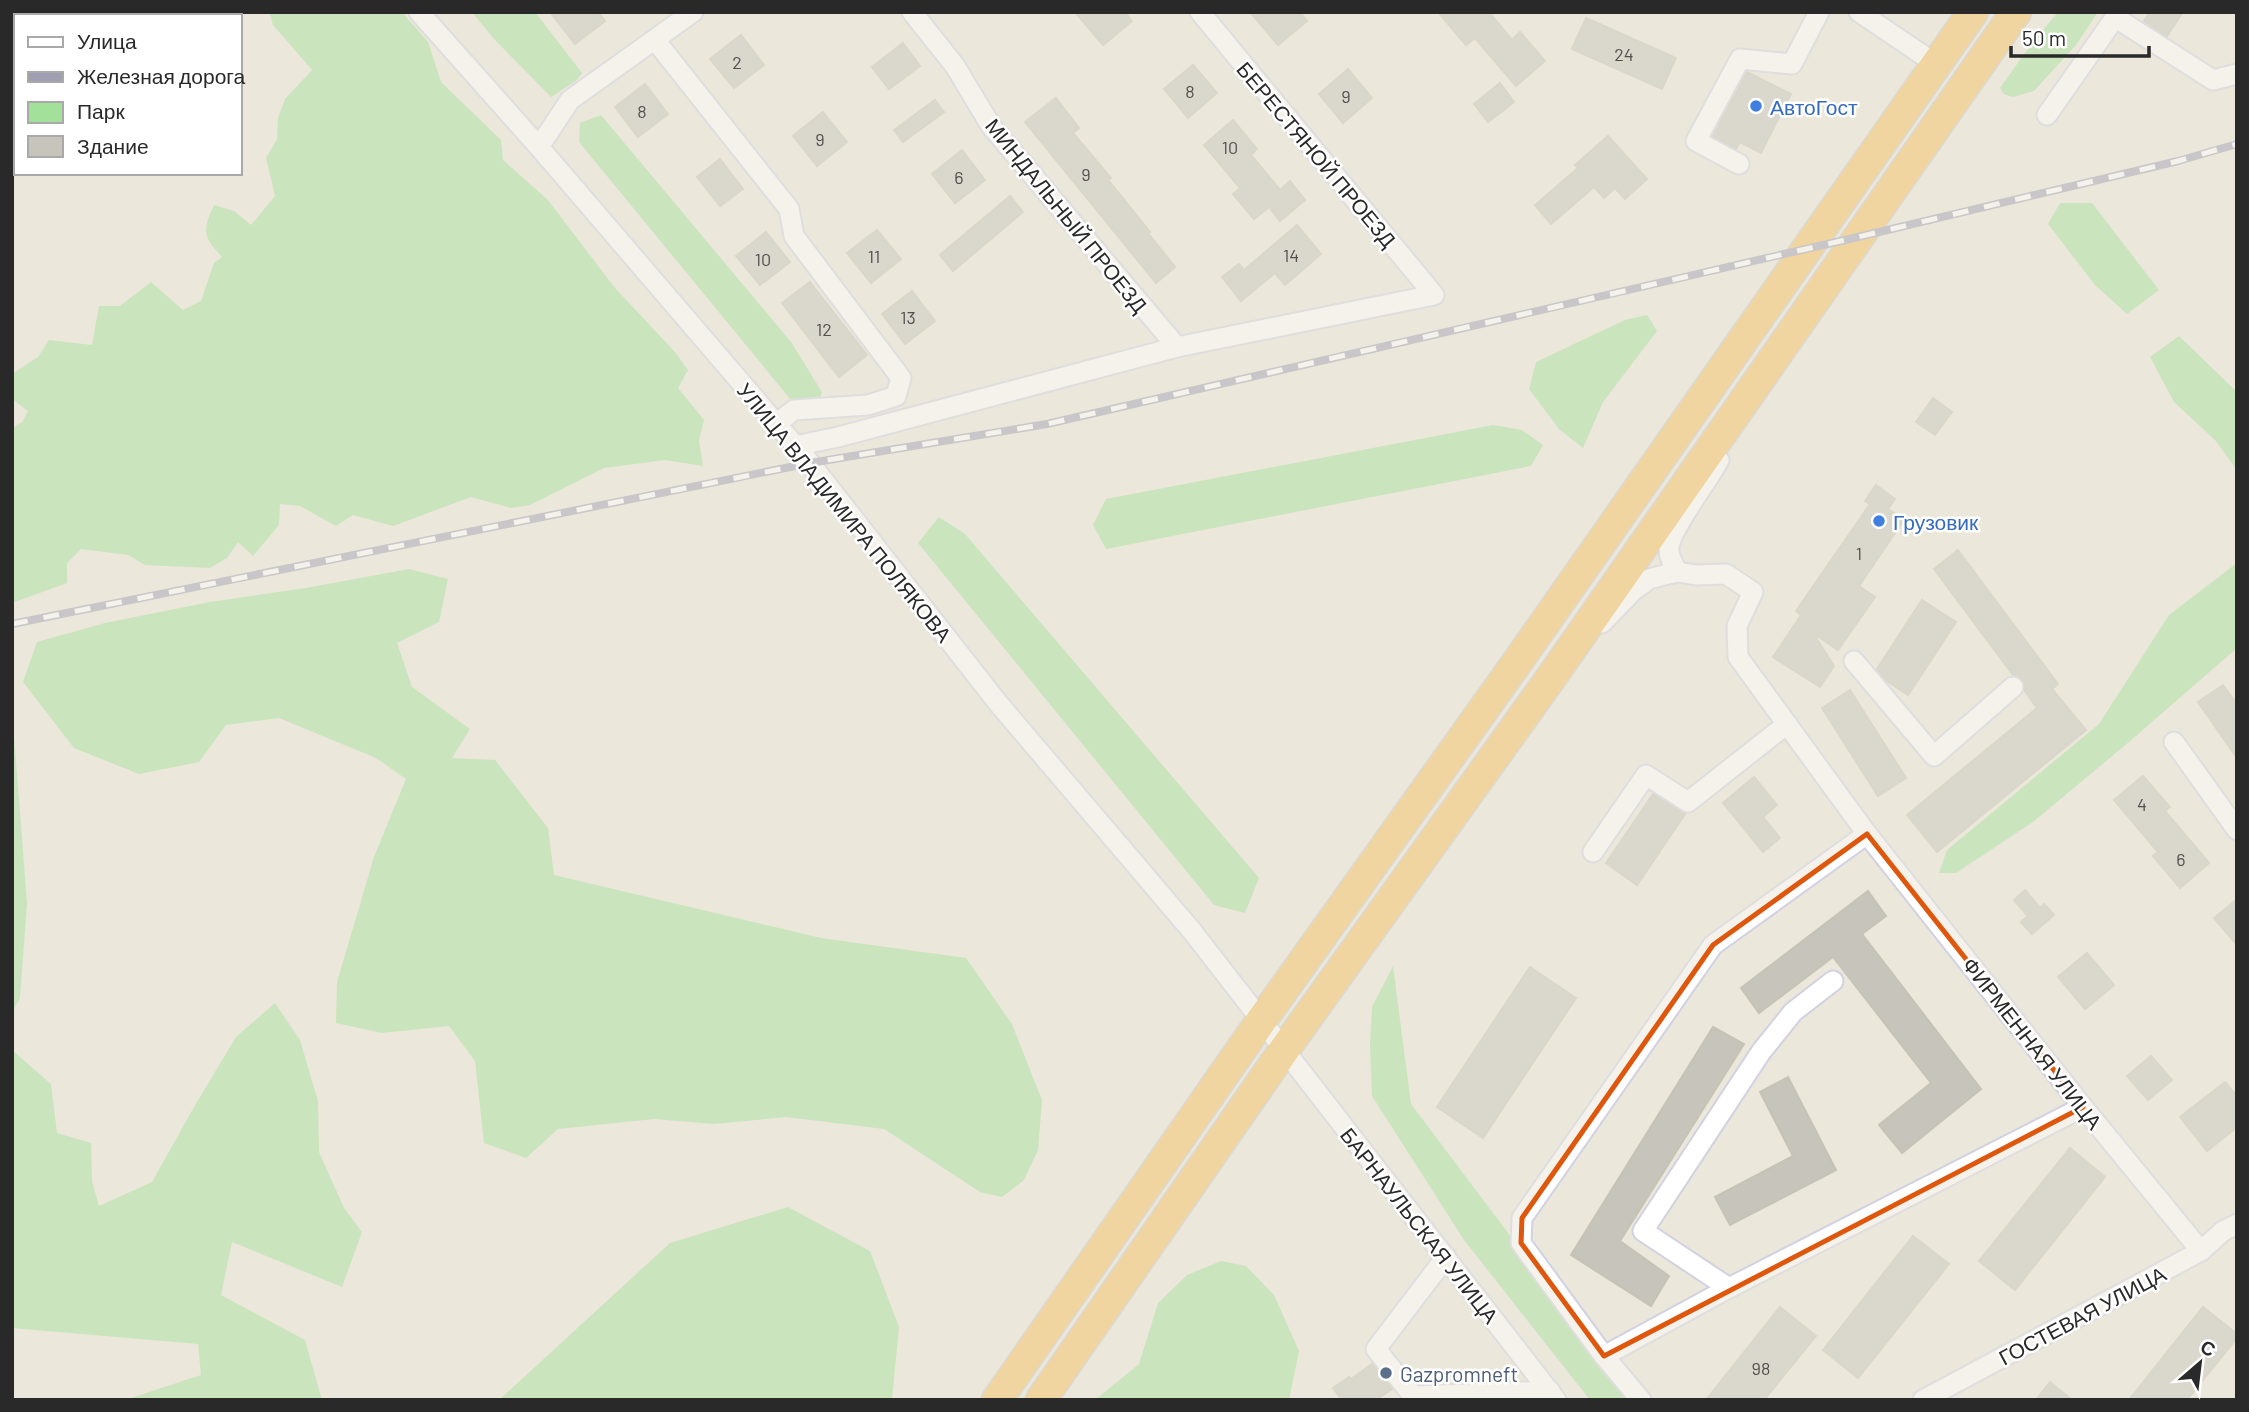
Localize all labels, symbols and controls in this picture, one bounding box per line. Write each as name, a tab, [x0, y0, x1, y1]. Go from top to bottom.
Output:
legend	[14, 14, 242, 175]
scale bar	[2011, 14, 2149, 58]
text: 50 m	[2022, 25, 2066, 50]
text: Улица	[77, 28, 137, 53]
house number: 24	[1614, 43, 1634, 65]
house number: 2	[732, 51, 742, 73]
street label: БЕРЕСТЯНОЙ ПРОЕЗД	[1232, 56, 1402, 252]
text: Железная дорога	[77, 63, 246, 88]
house number: 8	[1185, 80, 1195, 102]
house number: 9	[1341, 85, 1351, 107]
place label: АвтоГост	[1770, 94, 1858, 119]
text: Парк	[77, 98, 125, 123]
marker: АвтоГост	[1748, 98, 1764, 114]
house number: 8	[637, 100, 647, 122]
street label: МИНДАЛЬНЫЙ ПРОЕЗД	[981, 113, 1153, 317]
house number: 9	[815, 128, 825, 150]
text: Здание	[77, 133, 149, 158]
house number: 10	[1222, 136, 1238, 158]
house number: 9	[1081, 163, 1091, 185]
house number: 6	[954, 166, 964, 188]
house number: 14	[1283, 244, 1299, 266]
house number: 11	[868, 245, 880, 267]
house number: 10	[755, 248, 771, 270]
house number: 13	[900, 306, 916, 328]
house number: 12	[816, 318, 832, 340]
street label: УЛИЦА ВЛАДИМИРА ПОЛЯКОВА	[733, 377, 957, 647]
place label: Грузовик	[1893, 509, 1979, 534]
marker: Грузовик	[1871, 513, 1887, 529]
house number: 1	[1856, 542, 1862, 564]
house number: 4	[2137, 793, 2147, 815]
house number: 6	[2176, 848, 2186, 870]
street label: ФИРМЕННАЯ УЛИЦА	[1958, 952, 2108, 1134]
street label: БАРНАУЛЬСКАЯ УЛИЦА	[1336, 1122, 1504, 1328]
street label: ГОСТЕВАЯ УЛИЦА	[1994, 1260, 2170, 1370]
north arrow	[2165, 1328, 2235, 1398]
text: С	[2197, 1334, 2220, 1361]
house number: 98	[1752, 1357, 1770, 1379]
place label: Gazpromneft	[1400, 1361, 1518, 1386]
marker: Gazpromneft	[1378, 1365, 1394, 1381]

